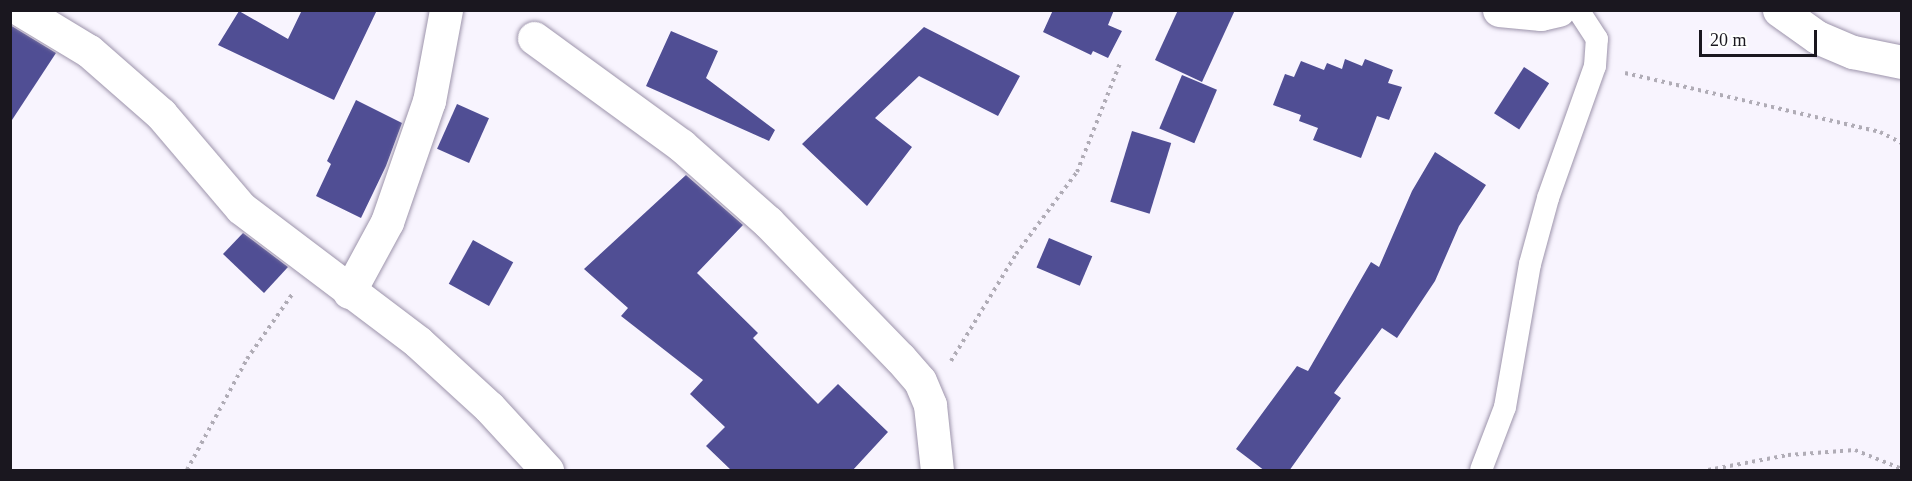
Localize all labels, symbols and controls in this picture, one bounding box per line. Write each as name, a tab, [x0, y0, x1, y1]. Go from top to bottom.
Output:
scale bar	[1702, 18, 1820, 56]
text: 20 m	[1710, 30, 1747, 50]

